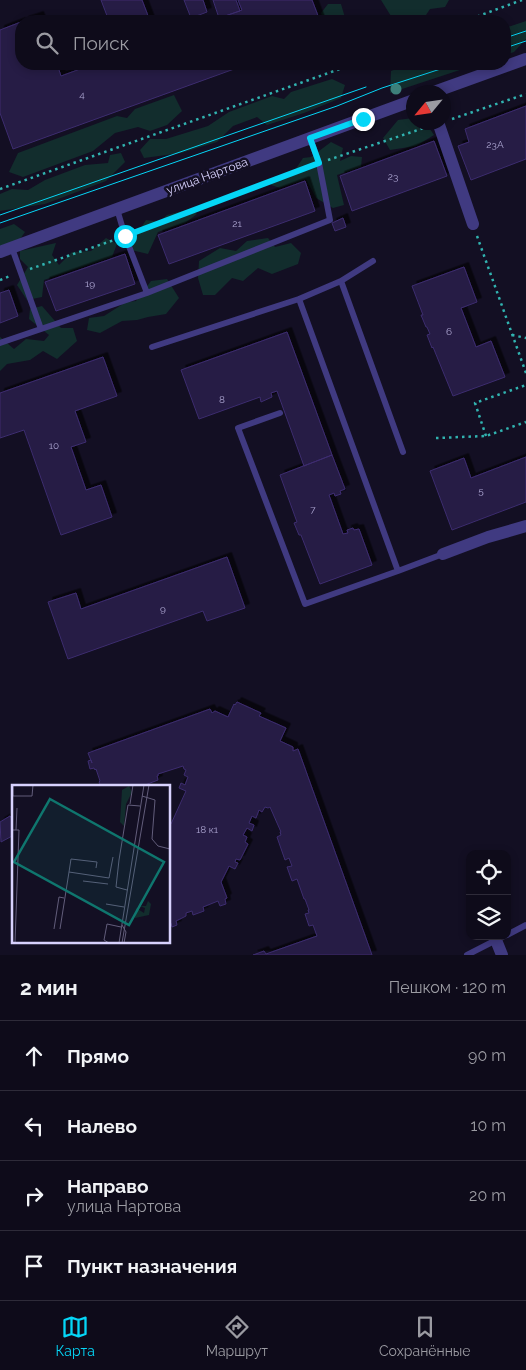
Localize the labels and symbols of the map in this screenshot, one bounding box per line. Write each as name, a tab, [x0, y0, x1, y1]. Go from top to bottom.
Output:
north arrow	[406, 85, 451, 130]
house number: 4	[79, 89, 85, 100]
route end	[352, 108, 375, 131]
house number: 23А	[486, 139, 504, 150]
street label: улица Нартова	[164, 155, 250, 197]
house number: 23	[388, 171, 398, 182]
house number: 21	[232, 218, 242, 229]
route start	[114, 225, 137, 248]
house number: 19	[85, 278, 95, 289]
house number: 6	[446, 326, 452, 337]
house number: 8	[219, 394, 225, 405]
house number: 10	[49, 440, 59, 451]
house number: 5	[478, 485, 484, 496]
house number: 7	[310, 504, 316, 515]
house number: 9	[160, 603, 166, 614]
inset map	[12, 785, 170, 942]
house number: 18 к1	[196, 824, 219, 835]

